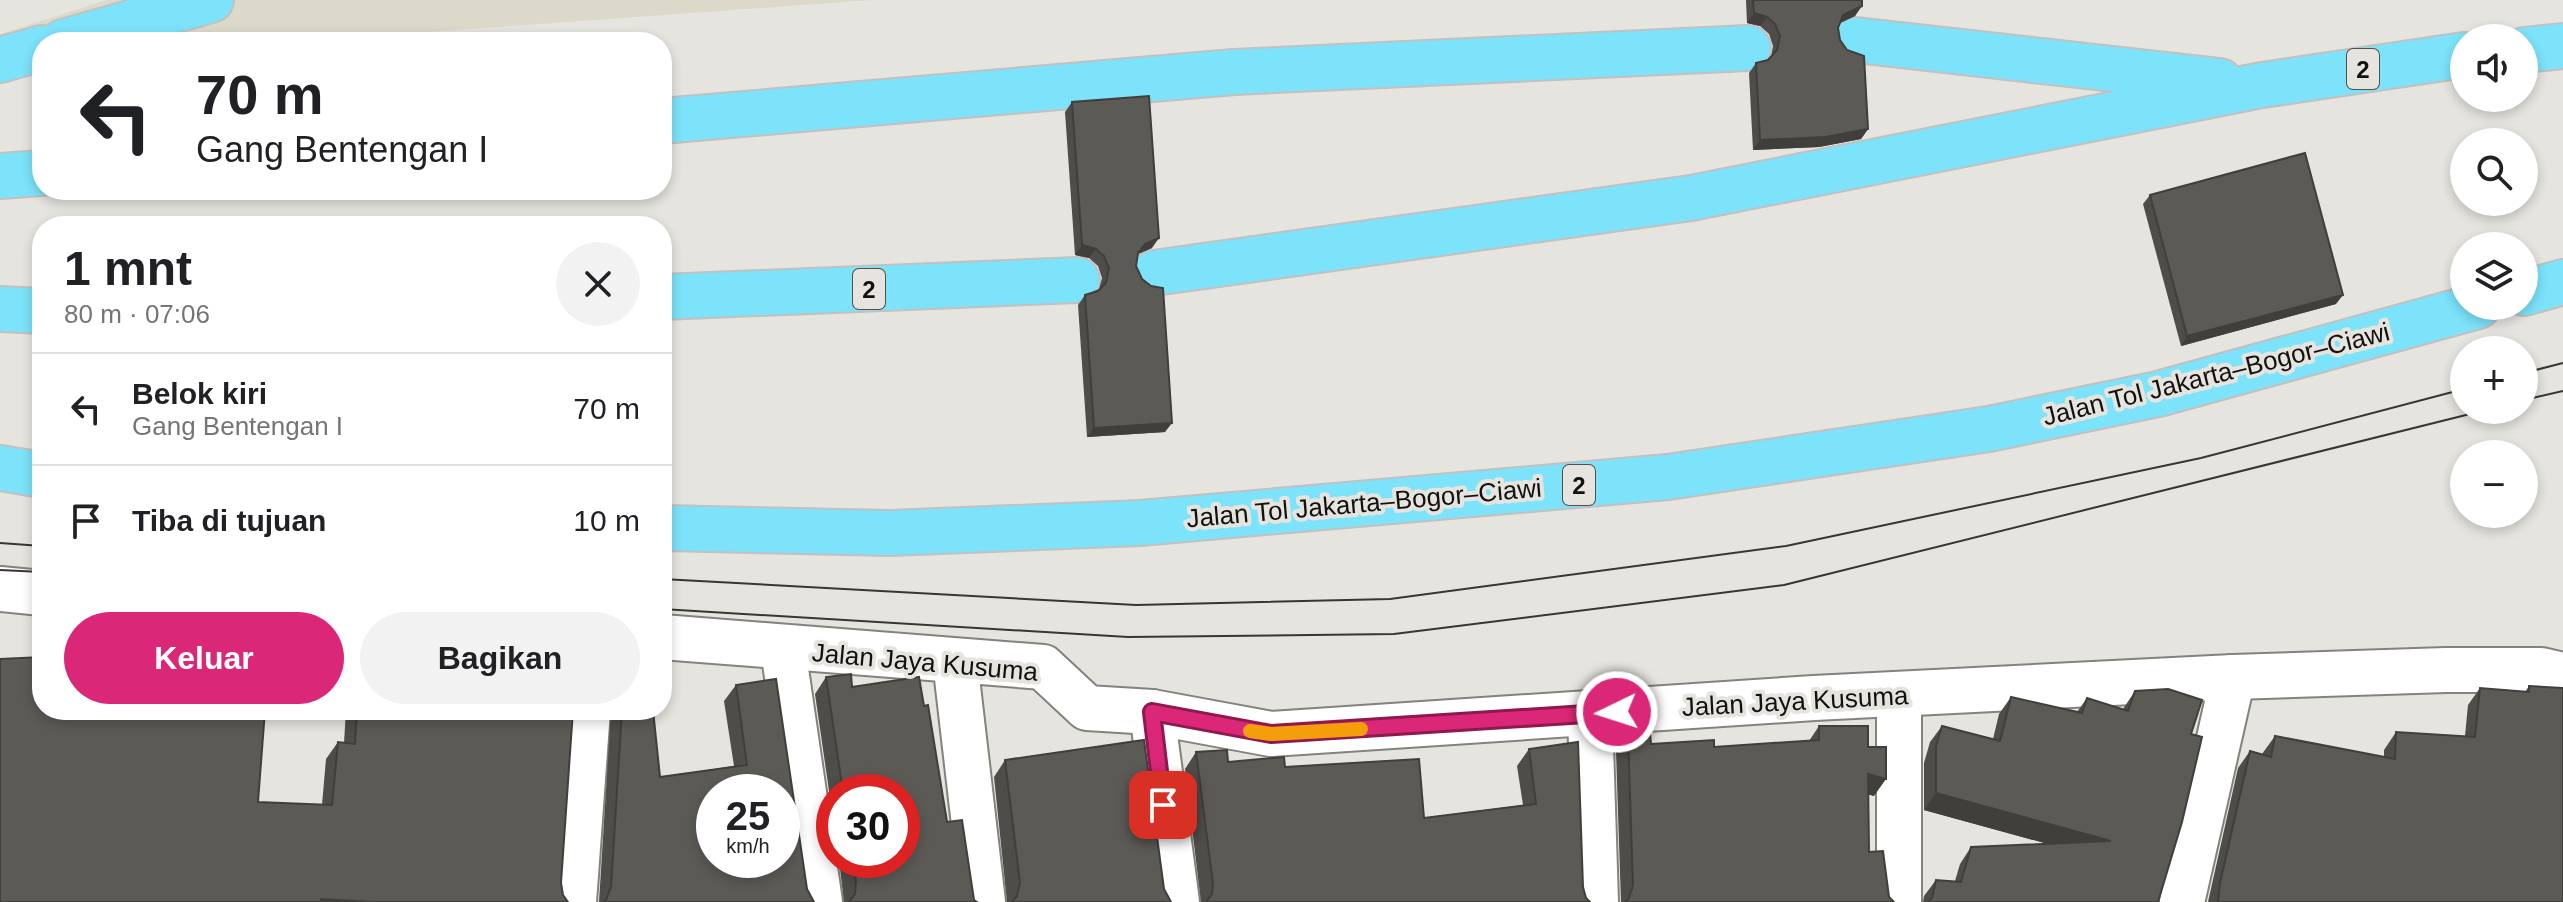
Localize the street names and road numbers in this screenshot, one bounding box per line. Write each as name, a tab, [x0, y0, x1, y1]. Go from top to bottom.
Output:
road number: 2	[2347, 49, 2379, 89]
road number: 2	[853, 269, 885, 309]
street label: Jalan Tol Jakarta–Bogor–Ciawi	[2039, 316, 2393, 432]
road number: 2	[1563, 465, 1595, 505]
street label: Jalan Tol Jakarta–Bogor–Ciawi	[1185, 473, 1543, 533]
street label: Jalan Jaya Kusuma	[811, 637, 1040, 687]
street label: Jalan Jaya Kusuma	[1681, 680, 1910, 722]

